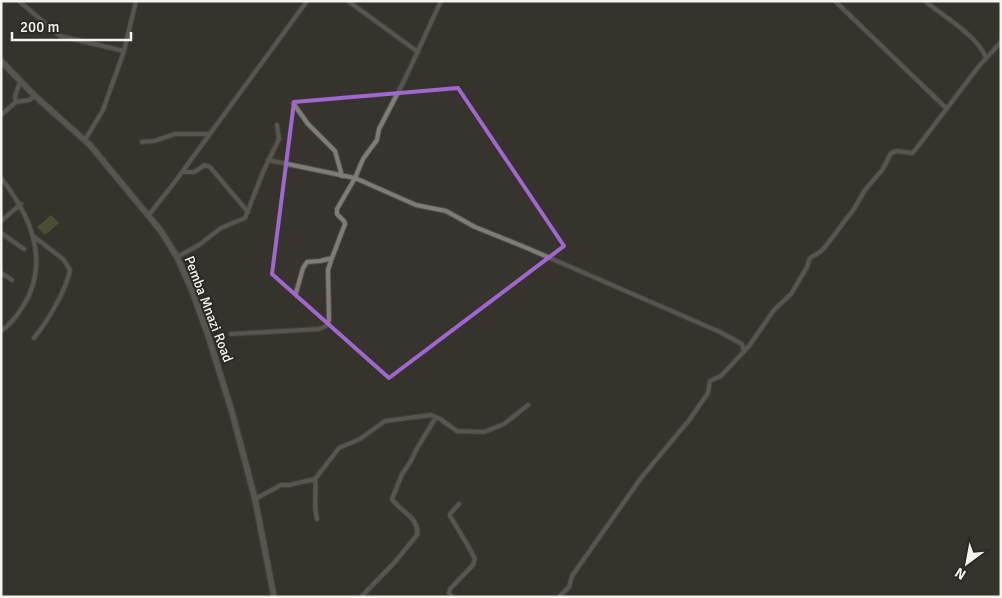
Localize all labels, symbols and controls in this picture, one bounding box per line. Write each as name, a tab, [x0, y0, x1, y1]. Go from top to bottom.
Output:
scale bar	[12, 10, 131, 42]
text: 200 m	[20, 18, 60, 36]
street label: Pemba Mnazi Road	[180, 254, 237, 365]
north arrow	[942, 538, 992, 588]
text: N	[952, 564, 969, 583]

